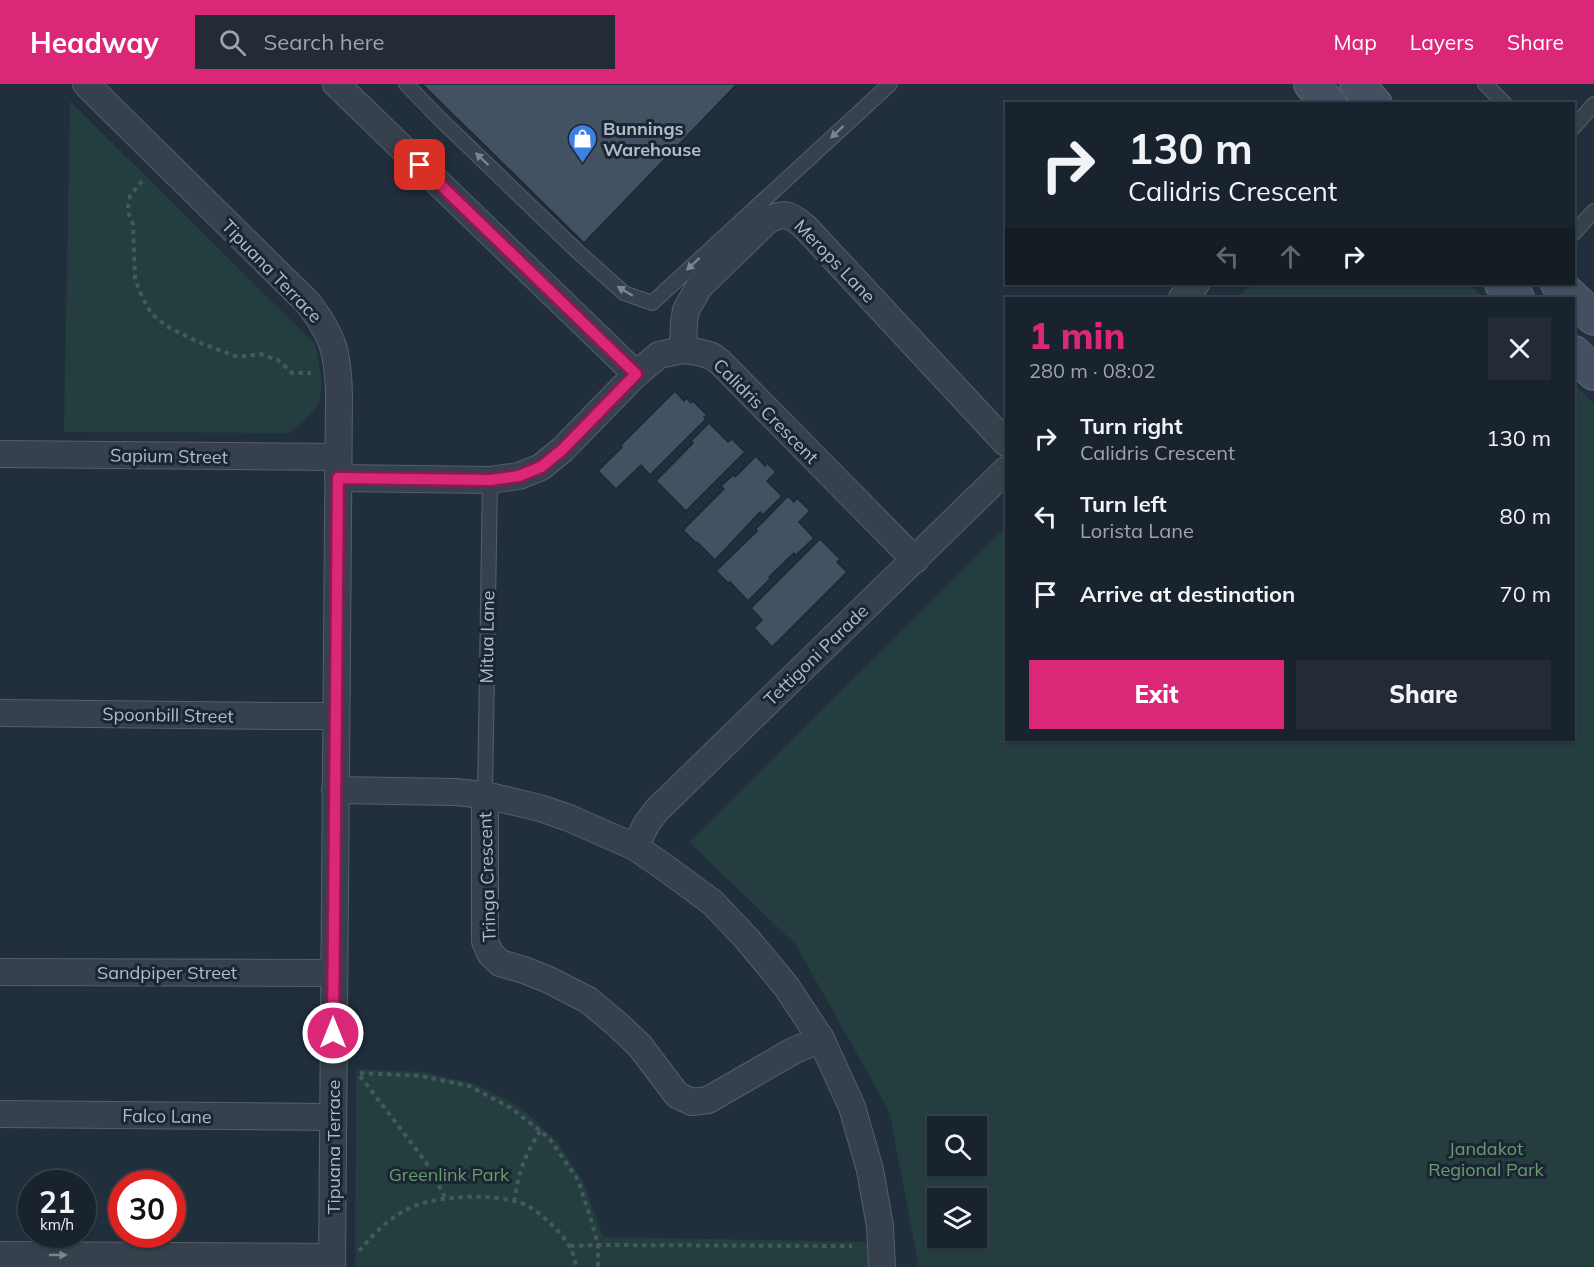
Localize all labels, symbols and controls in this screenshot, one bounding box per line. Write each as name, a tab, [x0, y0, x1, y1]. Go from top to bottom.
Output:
search box	[195, 15, 615, 69]
text: Headway	[30, 25, 159, 60]
icon: search	[216, 26, 249, 59]
text: Search here	[264, 28, 385, 56]
text: Map	[1334, 29, 1377, 55]
text: Layers	[1410, 29, 1474, 55]
text: Share	[1507, 29, 1564, 55]
place label: Bunnings Warehouse	[603, 117, 701, 161]
shop icon: Bunnings Warehouse	[566, 122, 598, 164]
text: 130 m	[1128, 122, 1253, 175]
one-way arrow	[830, 125, 845, 138]
icon: right	[1029, 126, 1107, 204]
pin	[394, 139, 445, 190]
icon: arrive	[403, 148, 436, 181]
one-way arrow	[476, 153, 490, 167]
text: Calidris Crescent	[1128, 174, 1337, 208]
street label: Merops Lane	[789, 214, 881, 308]
street label: Tipuana Terrace	[217, 215, 327, 327]
icon: left	[1211, 240, 1244, 273]
icon: ahead	[1274, 240, 1307, 273]
icon: right	[1337, 240, 1370, 273]
one-way arrow	[686, 257, 701, 270]
one-way arrow	[617, 286, 633, 297]
text: 1 min	[1029, 313, 1125, 358]
button: close	[1488, 317, 1551, 380]
street label: Calidris Crescent	[709, 354, 823, 468]
text: 280 m · 08:02	[1029, 358, 1155, 383]
text: Turn right	[1080, 412, 1183, 440]
icon: right	[1029, 422, 1062, 455]
text: 130 m	[1486, 424, 1551, 452]
text: Calidris Crescent	[1080, 440, 1235, 465]
street label: Sapium Street	[110, 443, 228, 469]
text: Turn left	[1080, 490, 1167, 518]
icon: left	[1029, 500, 1062, 533]
text: 80 m	[1500, 502, 1551, 530]
text: Lorista Lane	[1080, 518, 1194, 543]
icon: arrive	[1029, 578, 1062, 611]
text: Arrive at destination	[1080, 580, 1295, 608]
text: 70 m	[1500, 580, 1551, 608]
street label: Mitua Lane	[475, 590, 499, 684]
street label: Tettigoni Parade	[759, 599, 873, 711]
button: Exit	[1029, 660, 1284, 729]
button: Share	[1296, 660, 1551, 729]
street label: Spoonbill Street	[102, 702, 234, 728]
street label: Tringa Crescent	[473, 812, 501, 942]
street label: Sandpiper Street	[97, 961, 237, 984]
position arrow	[301, 1001, 365, 1065]
street label: Tipuana Terrace	[322, 1080, 345, 1214]
street label: Falco Lane	[122, 1104, 212, 1128]
map controls	[927, 1116, 987, 1248]
button: search	[927, 1116, 987, 1176]
park label: Jandakot Regional Park	[1428, 1137, 1545, 1181]
park label: Greenlink Park	[389, 1163, 510, 1186]
speed limit sign: 30	[108, 1170, 186, 1248]
text: 21	[39, 1183, 75, 1221]
button: layers	[927, 1188, 987, 1248]
text: km/h	[40, 1215, 74, 1234]
one-way arrow	[49, 1251, 68, 1260]

